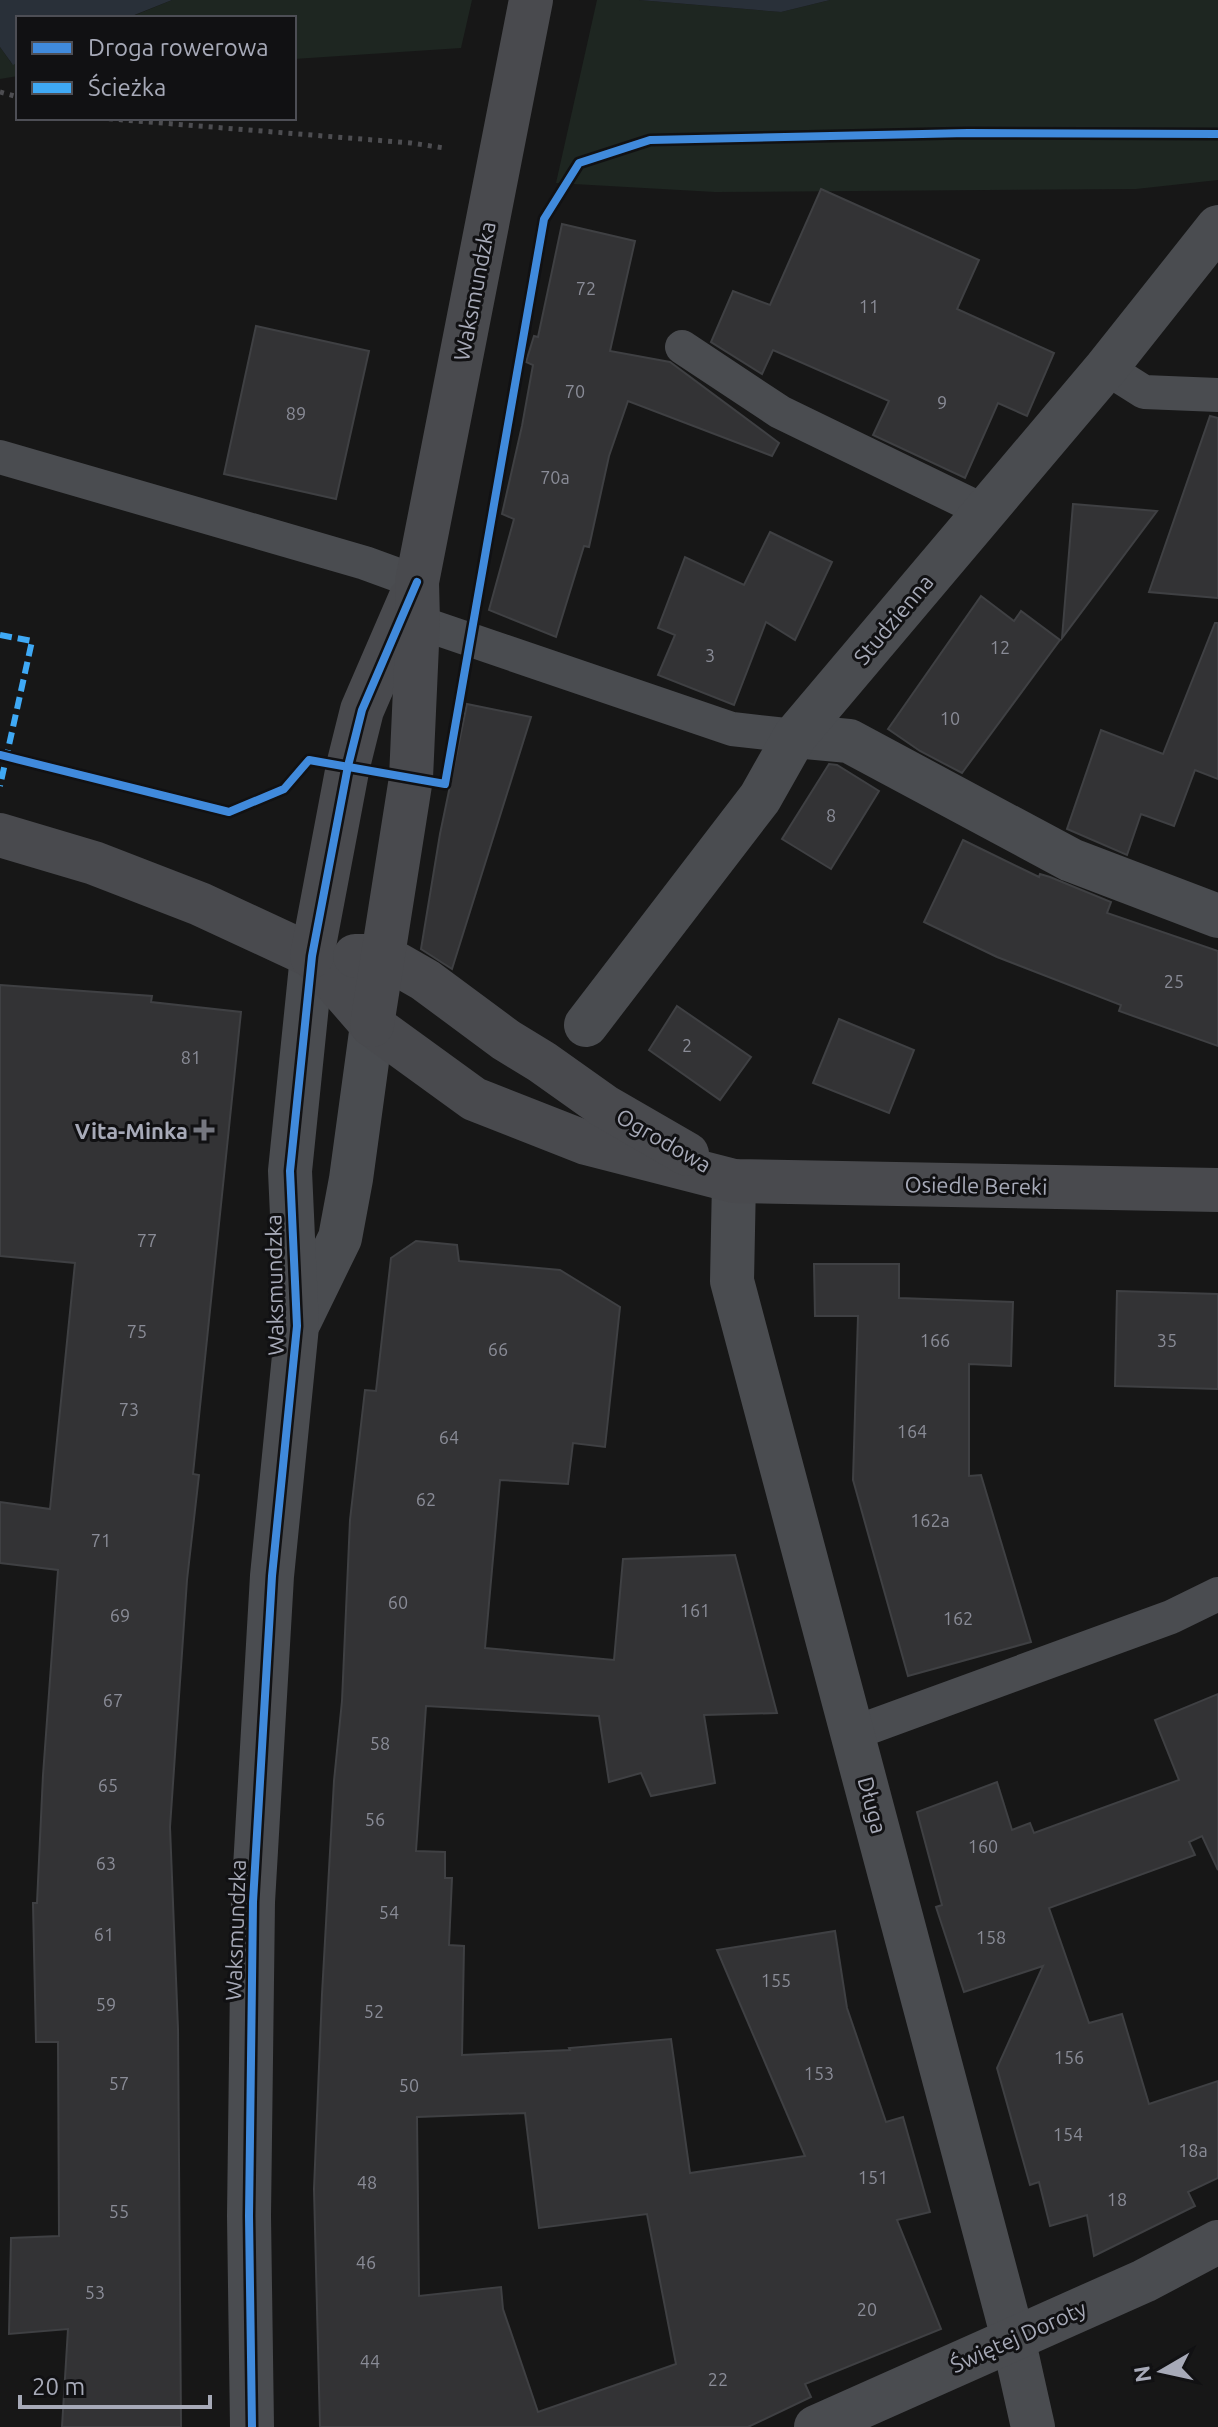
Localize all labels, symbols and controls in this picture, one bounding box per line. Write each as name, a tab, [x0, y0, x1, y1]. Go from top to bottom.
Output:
legend	[16, 16, 296, 120]
text: Droga rowerowa	[88, 34, 269, 61]
text: Ścieżka	[88, 73, 166, 101]
street label: Waksmundzka	[448, 219, 500, 363]
house number: 72	[576, 278, 596, 298]
house number: 11	[859, 296, 879, 316]
house number: 70	[565, 381, 585, 401]
house number: 9	[937, 392, 947, 412]
house number: 89	[286, 403, 306, 423]
house number: 70a	[540, 467, 570, 487]
street label: Studzienna	[848, 569, 938, 669]
house number: 12	[990, 637, 1010, 657]
house number: 3	[705, 645, 715, 665]
house number: 10	[940, 708, 960, 728]
house number: 8	[826, 805, 836, 825]
house number: 25	[1164, 971, 1184, 991]
house number: 2	[682, 1035, 692, 1055]
house number: 81	[181, 1047, 201, 1067]
street label: Ogrodowa	[612, 1103, 716, 1177]
place label: Vita-Minka	[75, 1118, 188, 1143]
marker: Vita-Minka	[195, 1121, 213, 1139]
street label: Osiedle Bereki	[904, 1171, 1048, 1199]
street label: Waksmundzka	[260, 1214, 288, 1356]
house number: 77	[137, 1230, 157, 1250]
house number: 75	[127, 1321, 147, 1341]
house number: 166	[920, 1330, 950, 1350]
house number: 35	[1157, 1330, 1177, 1350]
house number: 66	[488, 1339, 508, 1359]
house number: 73	[119, 1399, 139, 1419]
house number: 164	[897, 1421, 927, 1441]
house number: 64	[439, 1427, 459, 1447]
house number: 62	[416, 1489, 436, 1509]
house number: 162a	[910, 1510, 950, 1530]
house number: 71	[91, 1530, 111, 1550]
house number: 60	[388, 1592, 408, 1612]
house number: 161	[680, 1600, 710, 1620]
house number: 69	[110, 1605, 130, 1625]
house number: 162	[943, 1608, 973, 1628]
house number: 67	[103, 1690, 123, 1710]
house number: 58	[370, 1733, 390, 1753]
street label: Długa	[853, 1774, 893, 1836]
house number: 65	[98, 1775, 118, 1795]
house number: 56	[365, 1809, 385, 1829]
house number: 160	[968, 1836, 998, 1856]
house number: 63	[96, 1853, 116, 1873]
street label: Waksmundzka	[220, 1859, 250, 2001]
house number: 54	[379, 1902, 399, 1922]
house number: 61	[94, 1924, 114, 1944]
house number: 158	[976, 1927, 1006, 1947]
house number: 155	[761, 1970, 791, 1990]
house number: 59	[96, 1994, 116, 2014]
house number: 52	[364, 2001, 384, 2021]
house number: 156	[1054, 2047, 1084, 2067]
house number: 153	[804, 2063, 834, 2083]
house number: 57	[109, 2073, 129, 2093]
house number: 50	[399, 2075, 419, 2095]
house number: 154	[1053, 2124, 1083, 2144]
house number: 18a	[1178, 2140, 1208, 2160]
house number: 151	[858, 2167, 888, 2187]
house number: 48	[357, 2172, 377, 2192]
house number: 18	[1107, 2189, 1127, 2209]
house number: 55	[109, 2201, 129, 2221]
house number: 46	[356, 2252, 376, 2272]
house number: 53	[85, 2282, 105, 2302]
street label: Świętej Doroty	[946, 2294, 1090, 2377]
house number: 20	[857, 2299, 877, 2319]
north arrow	[1122, 2331, 1202, 2411]
house number: 44	[360, 2351, 380, 2371]
scale bar	[20, 2359, 210, 2409]
text: N	[1128, 2364, 1155, 2384]
house number: 22	[708, 2369, 728, 2389]
text: 20 m	[32, 2373, 85, 2400]

